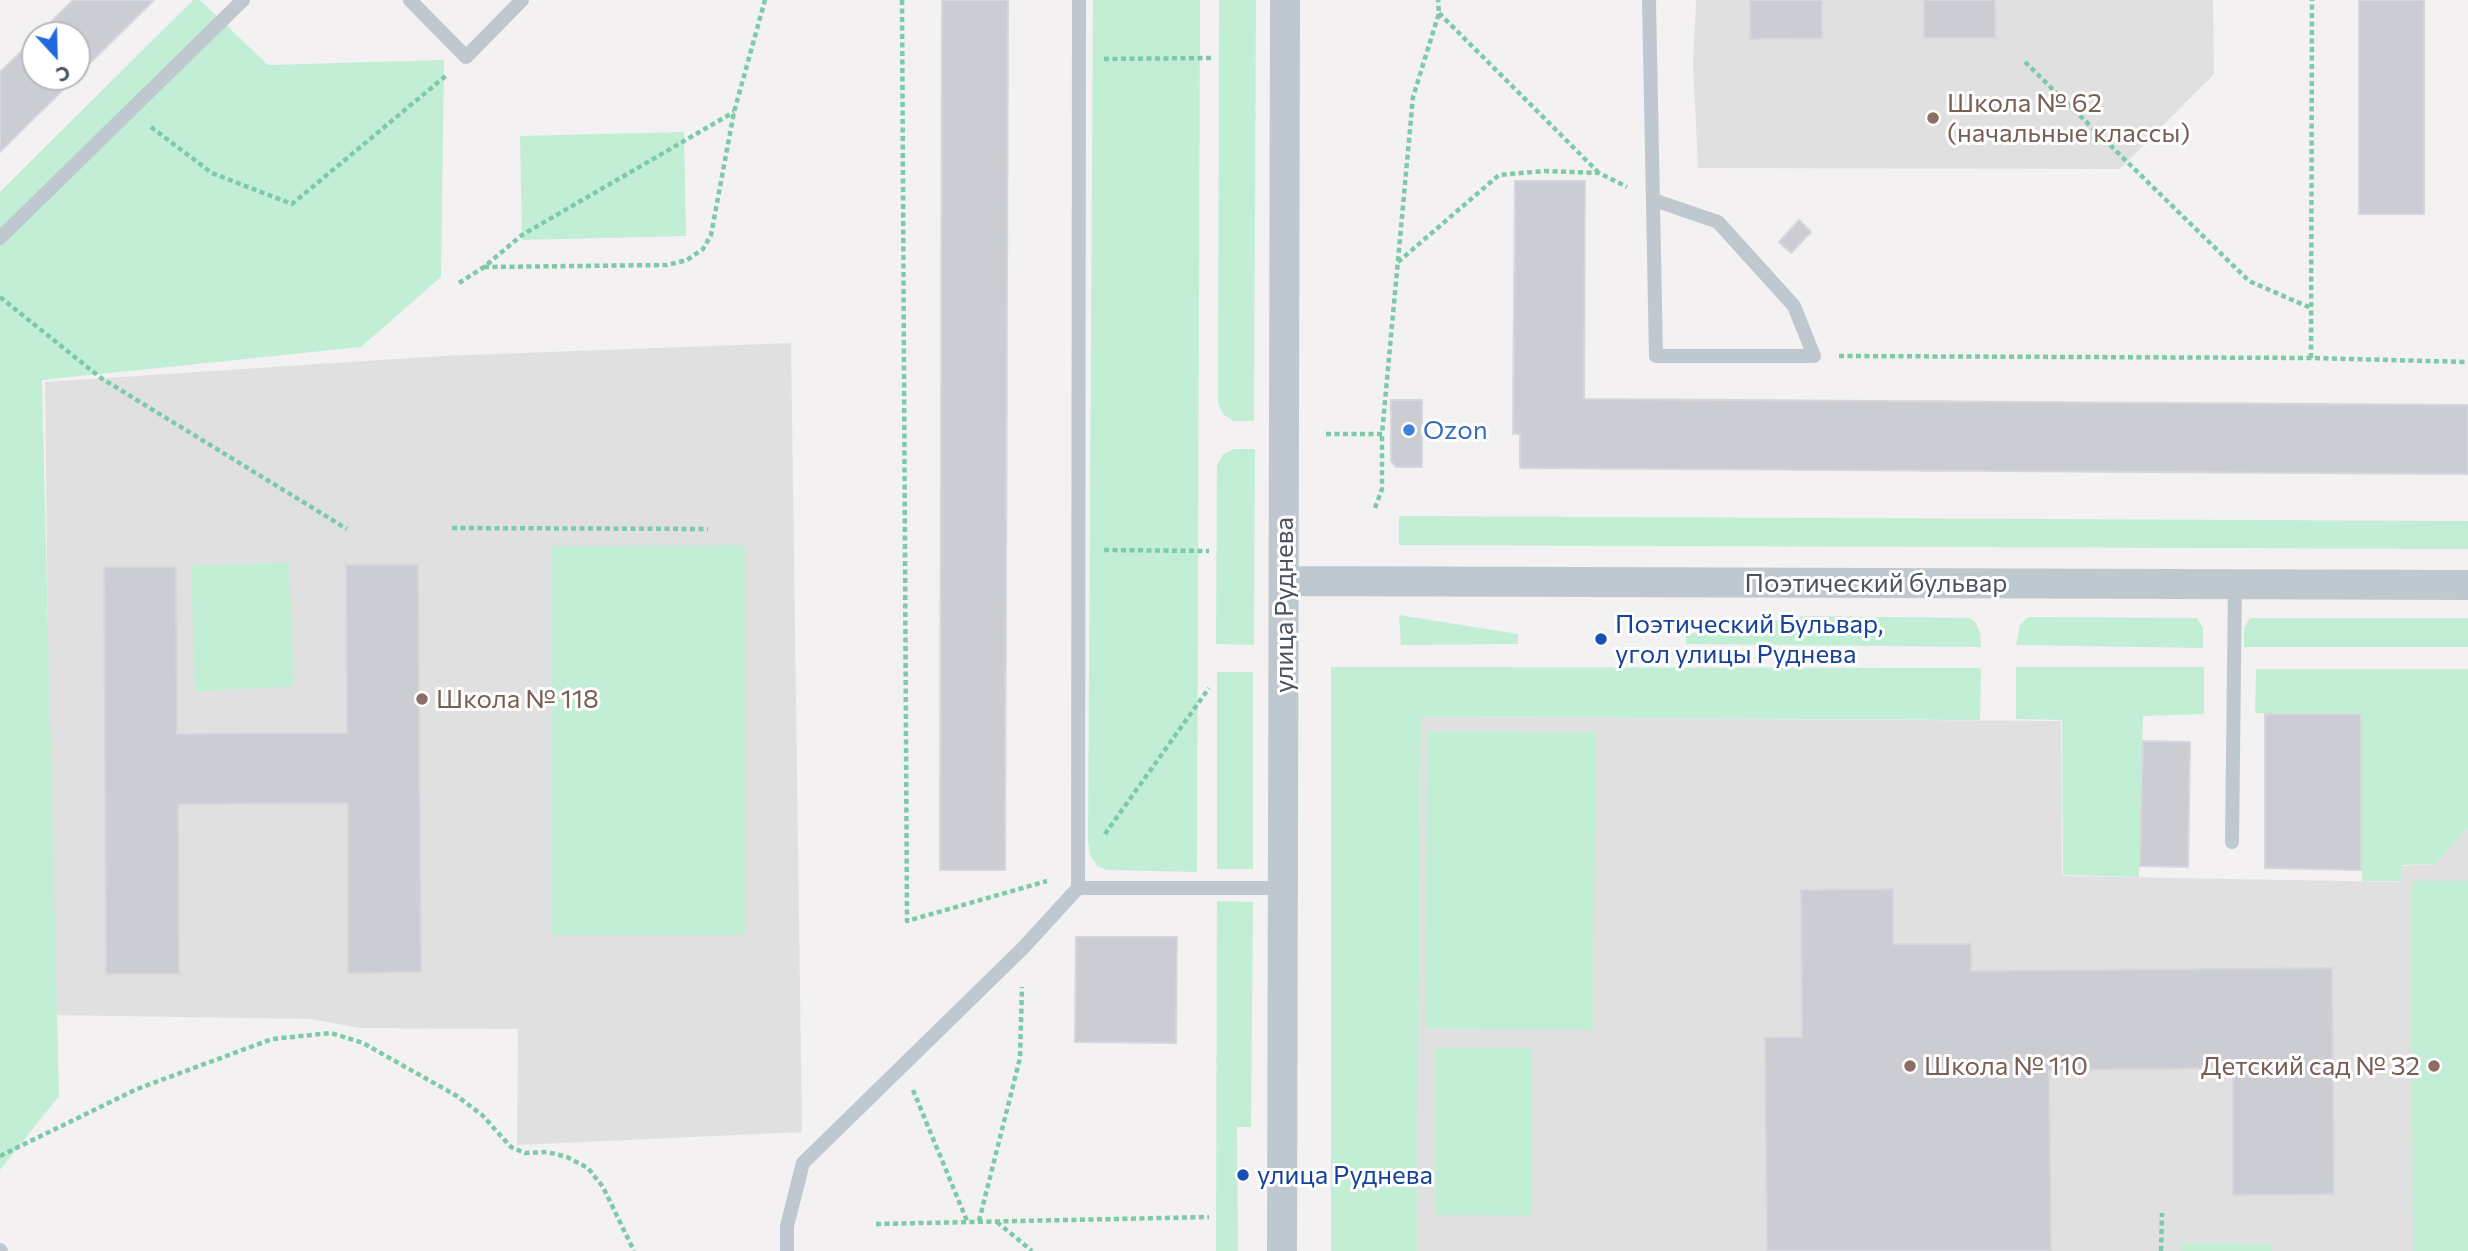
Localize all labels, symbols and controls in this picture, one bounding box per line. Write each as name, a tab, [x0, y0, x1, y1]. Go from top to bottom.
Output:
north arrow	[21, 21, 91, 91]
text: С	[53, 61, 74, 87]
place label: Школа № 62 (начальные классы)	[1947, 87, 2190, 148]
marker: Школа № 62 (начальные классы)	[1925, 110, 1941, 126]
place label: Ozon	[1423, 414, 1488, 446]
marker: Ozon	[1401, 422, 1417, 438]
street label: улица Руднева	[1268, 517, 1300, 693]
street label: Поэтический бульвар	[1745, 567, 2007, 599]
place label: Поэтический Бульвар, угол улицы Руднева	[1615, 608, 1884, 670]
marker: Поэтический Бульвар, угол улицы Руднева	[1593, 631, 1609, 647]
place label: Школа № 118	[436, 683, 599, 715]
marker: Школа № 118	[414, 691, 430, 707]
place label: Школа № 110	[1924, 1050, 2088, 1082]
place label: Детский сад № 32	[2201, 1050, 2420, 1082]
marker: Школа № 110	[1902, 1058, 1918, 1074]
marker: Детский сад № 32	[2426, 1058, 2442, 1074]
place label: улица Руднева	[1257, 1159, 1433, 1191]
marker: улица Руднева	[1235, 1167, 1251, 1183]

